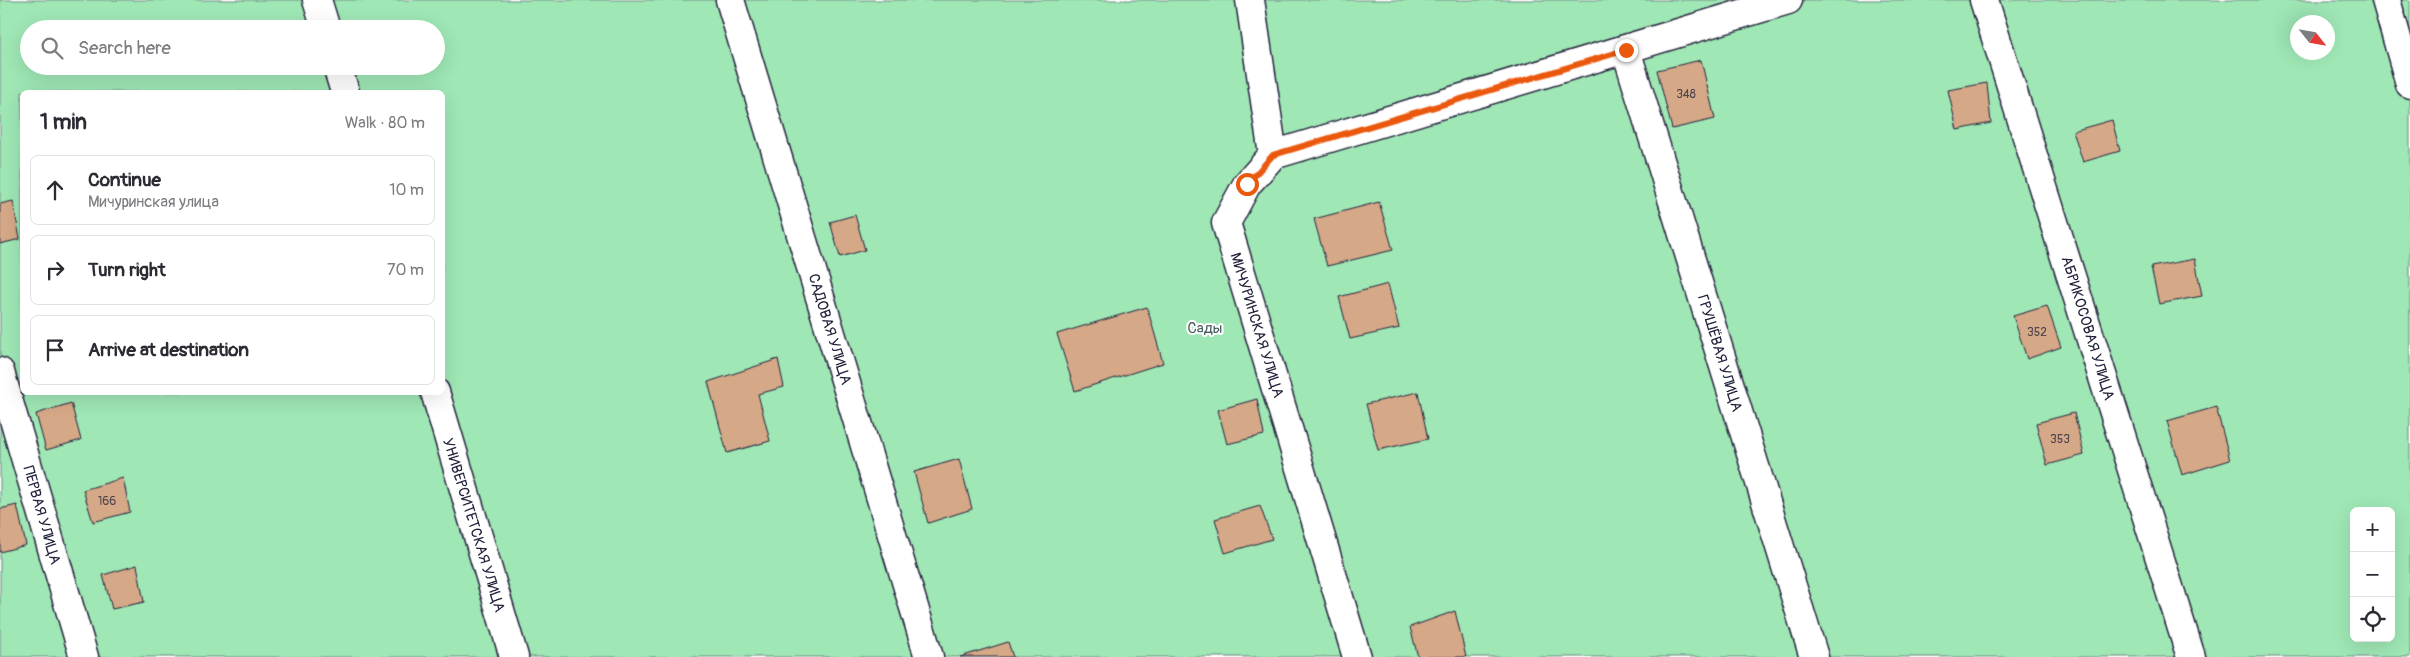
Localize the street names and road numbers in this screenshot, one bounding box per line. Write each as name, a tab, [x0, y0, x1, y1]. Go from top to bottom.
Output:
street label: МИЧУРИНСКАЯ УЛИЦА	[1225, 250, 1288, 400]
street label: АБРИКОСОВАЯ УЛИЦА	[2057, 254, 2119, 403]
street label: САДОВАЯ УЛИЦА	[804, 271, 856, 387]
street label: ГРУШЁВАЯ УЛИЦА	[1693, 292, 1746, 414]
street label: УНИВЕРСИТЕТСКАЯ УЛИЦА	[438, 436, 509, 615]
street label: ПЕРВАЯ УЛИЦА	[18, 464, 65, 567]

